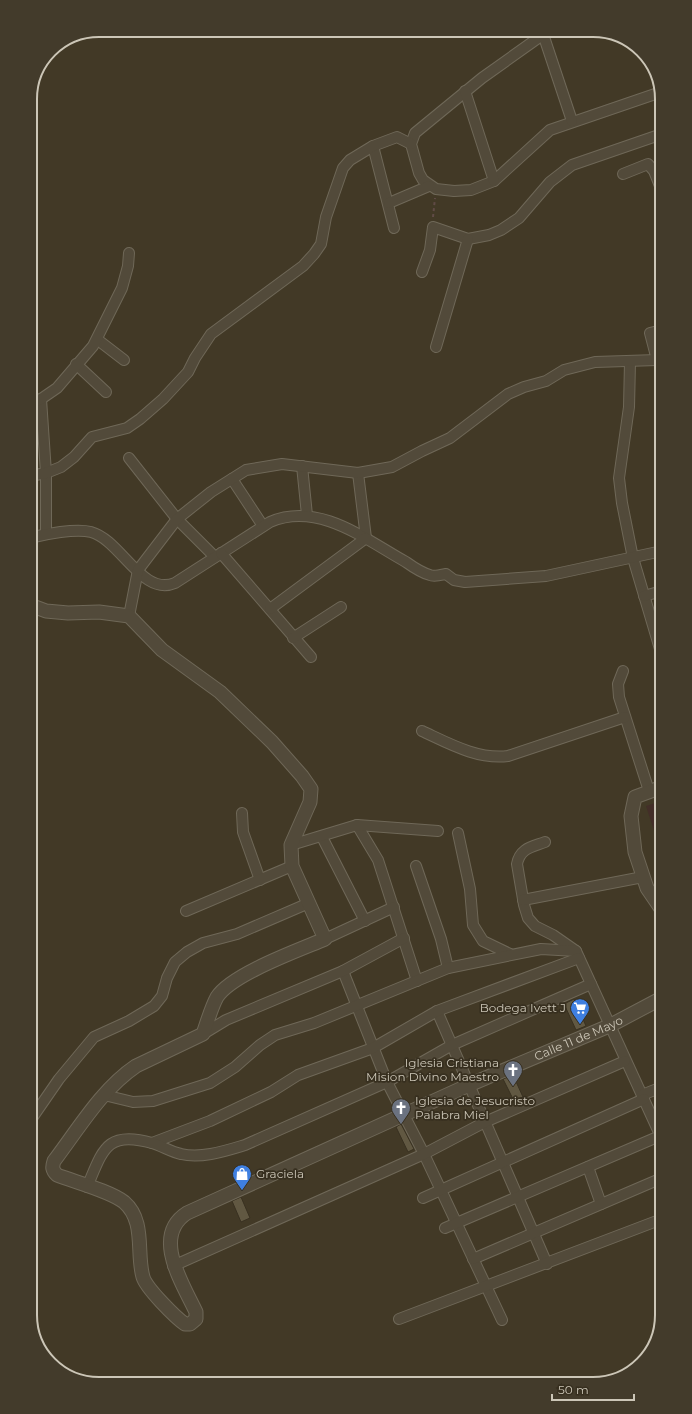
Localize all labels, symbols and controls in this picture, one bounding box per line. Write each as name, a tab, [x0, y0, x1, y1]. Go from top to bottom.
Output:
supermarket icon: Bodega Ivett J	[569, 997, 591, 1025]
place label: Bodega Ivett J	[480, 1000, 566, 1015]
street label: Calle 11 de Mayo	[532, 1012, 625, 1064]
place label: Iglesia Cristiana Mision Divino Maestro	[366, 1055, 499, 1084]
church icon: Iglesia Cristiana Mision Divino Maestro	[502, 1059, 524, 1087]
place label: Iglesia de Jesucristo Palabra Miel	[415, 1093, 535, 1122]
church icon: Iglesia de Jesucristo Palabra Miel	[390, 1097, 412, 1125]
shop icon: Graciela	[231, 1163, 253, 1191]
place label: Graciela	[256, 1166, 304, 1181]
scale bar	[552, 1376, 634, 1402]
text: 50 m	[558, 1382, 589, 1397]

